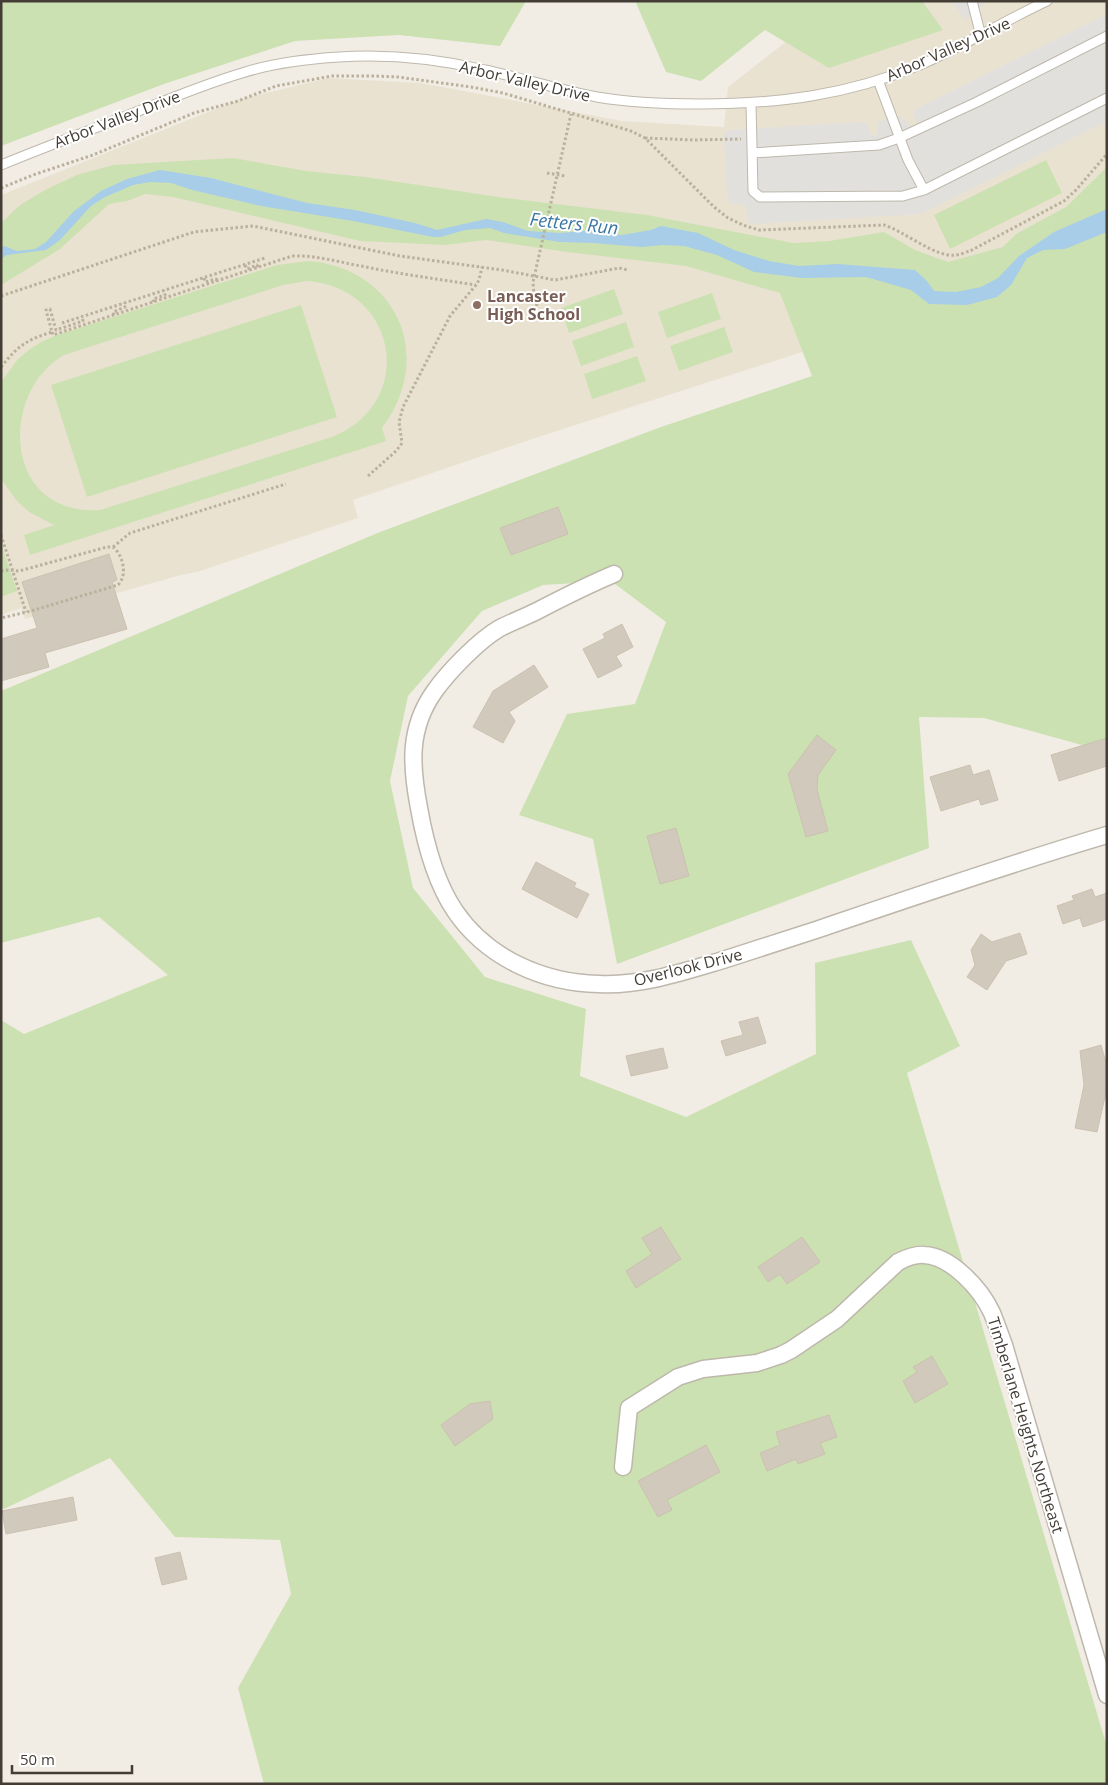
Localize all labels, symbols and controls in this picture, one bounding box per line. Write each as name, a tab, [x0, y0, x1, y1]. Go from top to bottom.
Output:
street label: Arbor Valley Drive	[883, 12, 1014, 86]
street label: Arbor Valley Drive	[457, 55, 593, 107]
street label: Arbor Valley Drive	[51, 85, 183, 153]
water label: Fetters Run	[529, 206, 620, 240]
place label: Lancaster High School	[487, 285, 580, 325]
marker: Lancaster High School	[471, 299, 483, 311]
street label: Overlook Drive	[631, 943, 745, 991]
street label: Timberlane Heights Northeast	[983, 1314, 1069, 1536]
scale bar	[12, 1742, 132, 1774]
text: 50 m	[20, 1749, 55, 1769]

